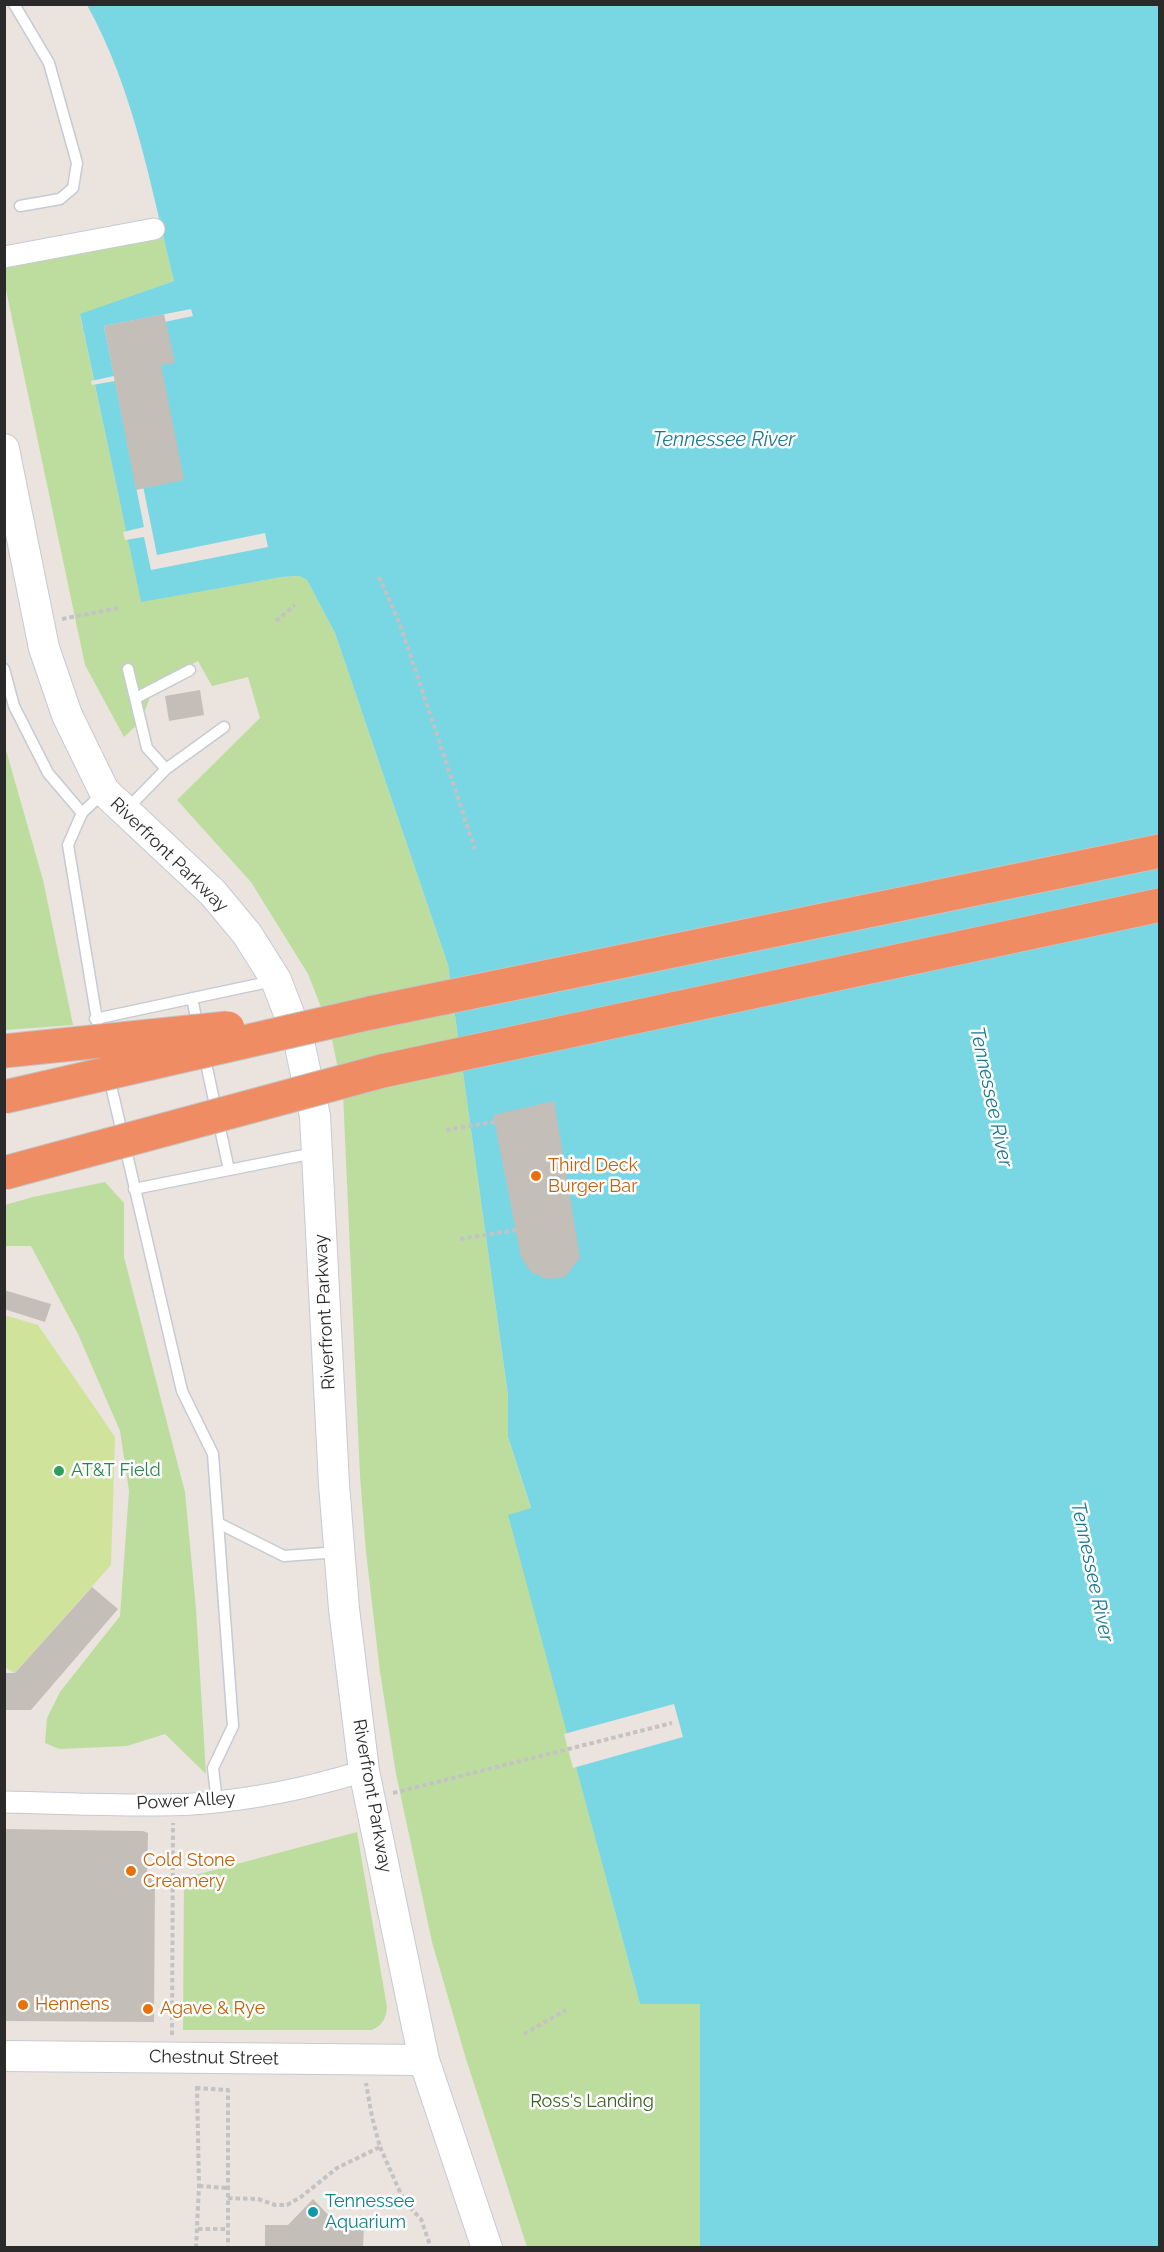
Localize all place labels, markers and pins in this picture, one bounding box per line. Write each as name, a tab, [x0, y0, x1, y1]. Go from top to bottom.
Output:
place label: Third Deck Burger Bar	[548, 1155, 638, 1198]
marker: Third Deck Burger Bar	[529, 1169, 543, 1183]
place label: AT&T Field	[71, 1460, 161, 1482]
marker: AT&T Field	[52, 1464, 66, 1478]
place label: Cold Stone Creamery	[143, 1850, 235, 1892]
marker: Cold Stone Creamery	[124, 1864, 138, 1878]
place label: Hennens	[35, 1994, 109, 2016]
marker: Hennens	[16, 1998, 30, 2012]
place label: Agave & Rye	[160, 1998, 265, 2020]
marker: Agave & Rye	[141, 2002, 155, 2016]
place label: Tennessee Aquarium	[325, 2191, 415, 2234]
marker: Tennessee Aquarium	[306, 2205, 320, 2219]

